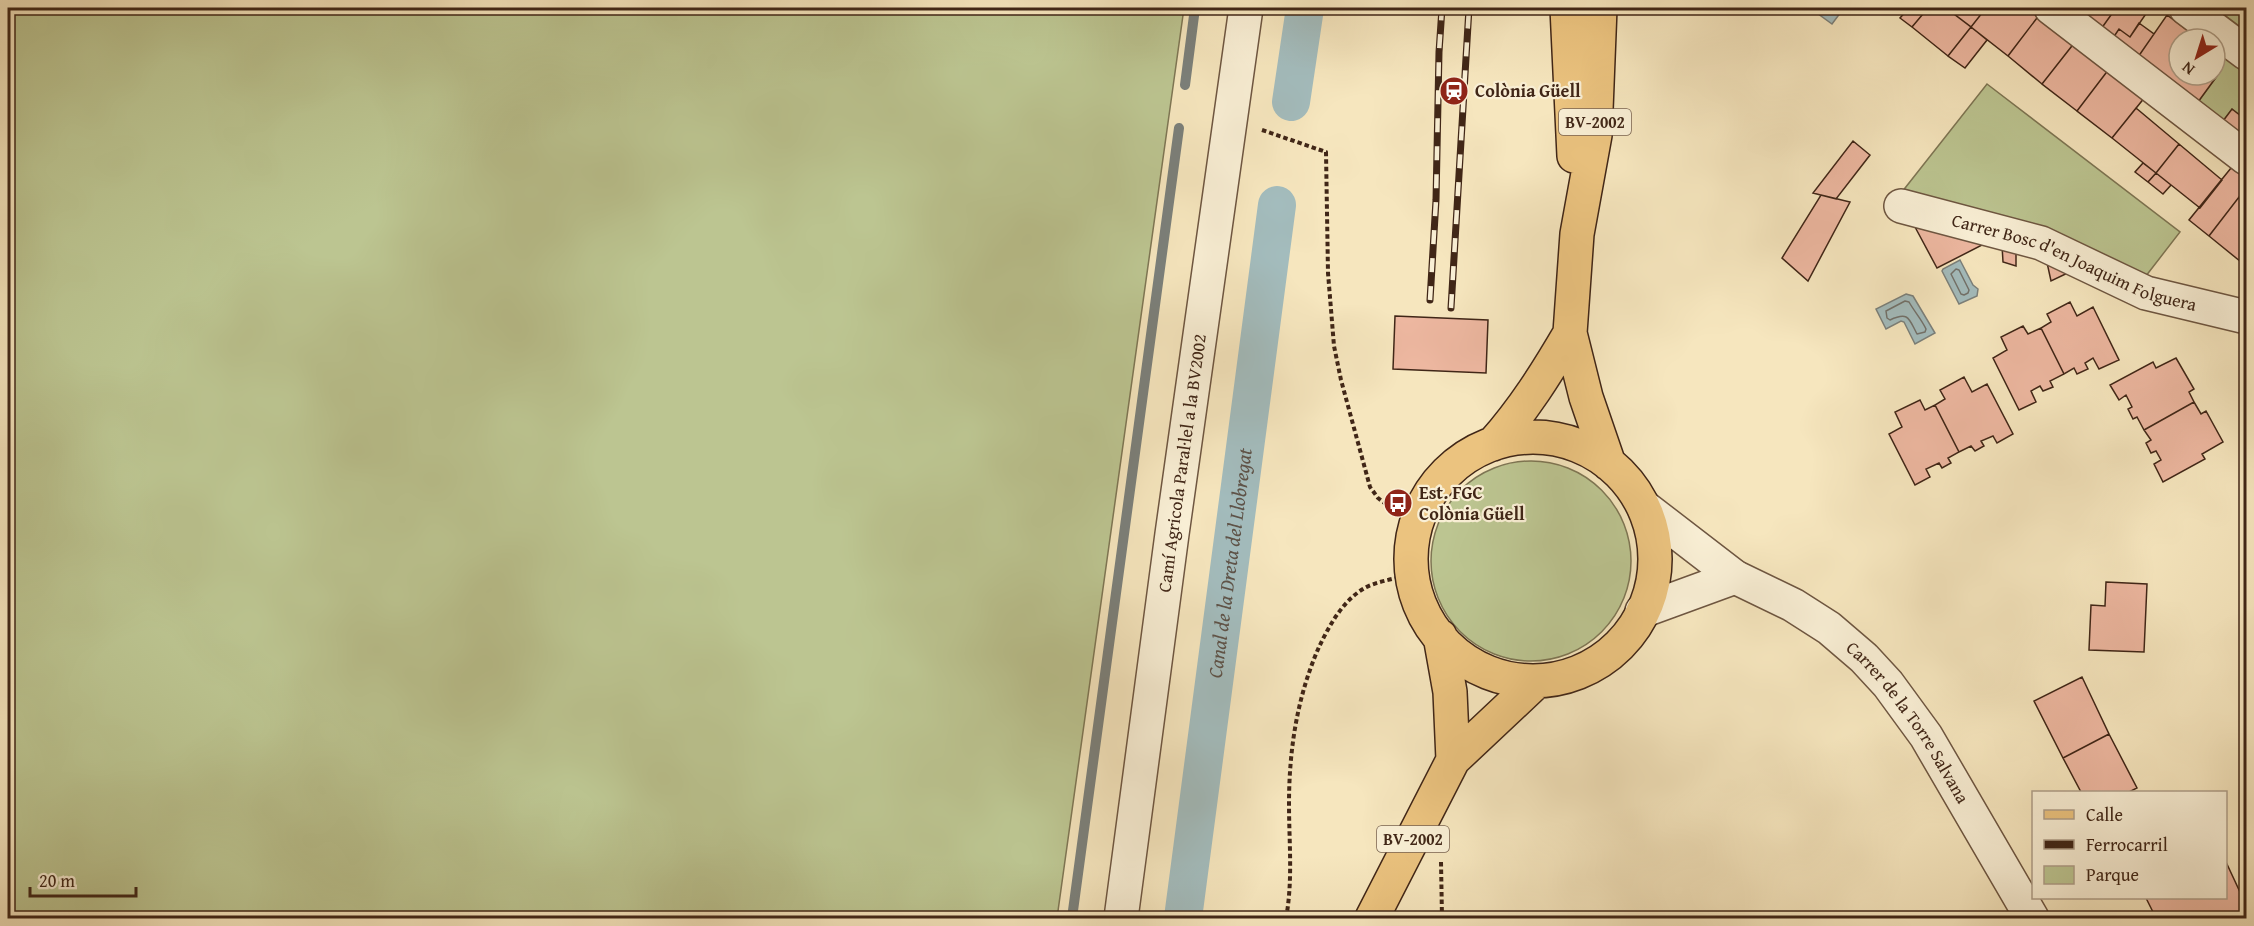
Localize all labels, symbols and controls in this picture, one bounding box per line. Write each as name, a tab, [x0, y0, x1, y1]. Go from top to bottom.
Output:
north arrow	[2167, 27, 2227, 87]
text: N	[2176, 56, 2199, 82]
station icon: Colònia Güell	[1438, 75, 1470, 107]
place label: Colònia Güell	[1475, 77, 1581, 104]
road number: BV-2002	[1559, 109, 1631, 135]
street label: Carrer Bosc d'en Joaquim Folguera	[1949, 206, 2200, 318]
street label: Camí Agricola Paral·lel a la BV2002	[1150, 332, 1213, 594]
water label: Canal de la Dreta del Llobregat	[1200, 446, 1259, 680]
place label: Est. FGC Colònia Güell	[1419, 479, 1525, 527]
bus stop icon: Est. FGC Colònia Güell	[1382, 487, 1414, 519]
street label: Carrer de la Torre Salvana	[1840, 634, 1977, 809]
legend	[2032, 791, 2227, 899]
text: Calle	[2086, 801, 2123, 828]
road number: BV-2002	[1377, 826, 1449, 852]
text: Ferrocarril	[2086, 831, 2168, 858]
scale bar	[30, 860, 136, 898]
text: Parque	[2086, 861, 2139, 888]
text: 20 m	[39, 867, 75, 894]

